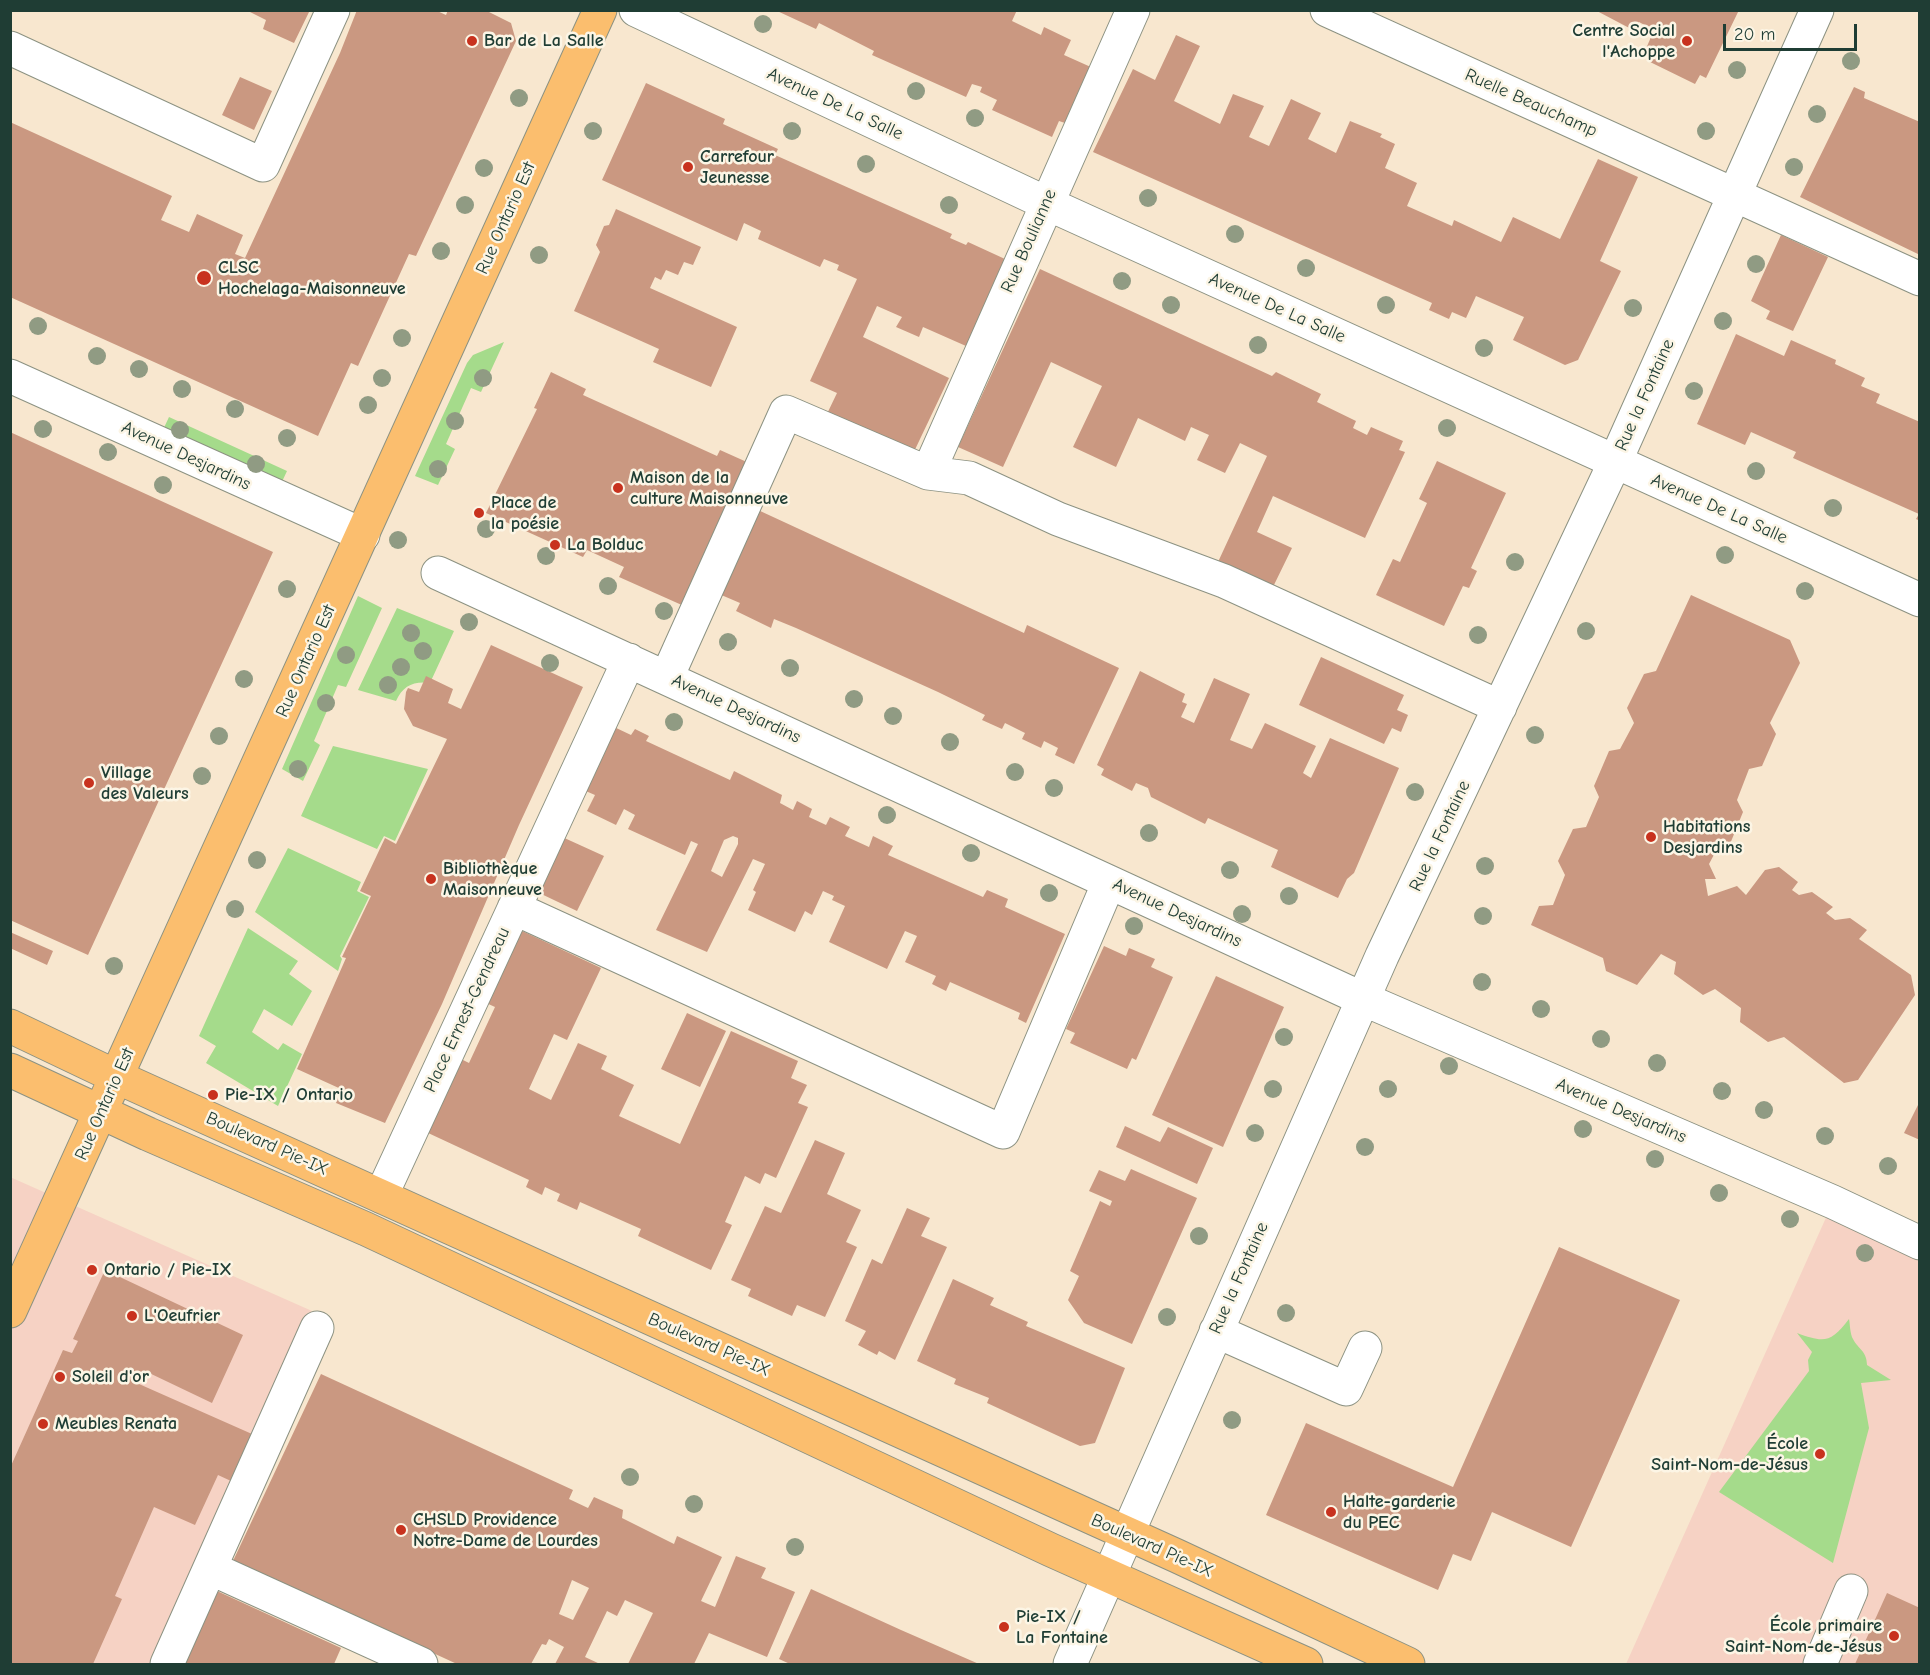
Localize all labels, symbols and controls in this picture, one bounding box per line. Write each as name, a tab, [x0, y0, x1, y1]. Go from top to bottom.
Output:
scale bar	[1726, 12, 1860, 50]
place label: Centre Social l'Achoppe	[1572, 20, 1675, 63]
text: 20 m	[1734, 24, 1775, 45]
place label: Bar de La Salle	[484, 30, 604, 52]
marker: Bar de La Salle	[465, 34, 479, 48]
marker: Centre Social l'Achoppe	[1680, 34, 1694, 48]
street label: Avenue De La Salle	[764, 63, 906, 145]
street label: Ruelle Beauchamp	[1461, 64, 1601, 142]
place label: Carrefour Jeunesse	[700, 146, 774, 188]
street label: Rue Ontario Est	[472, 158, 540, 278]
marker: Carrefour Jeunesse	[681, 160, 695, 174]
street label: Rue Boulianne	[997, 186, 1061, 296]
place label: CLSC Hochelaga-Maisonneuve	[218, 257, 406, 300]
street label: Avenue De La Salle	[1205, 268, 1349, 348]
marker: CLSC Hochelaga-Maisonneuve	[195, 269, 213, 287]
street label: Rue la Fontaine	[1611, 336, 1679, 454]
street label: Avenue Desjardins	[118, 417, 254, 495]
place label: Maison de la culture Maisonneuve	[630, 467, 788, 510]
street label: Avenue De La Salle	[1647, 469, 1791, 549]
marker: Maison de la culture Maisonneuve	[611, 481, 625, 495]
place label: Place de la poésie	[491, 492, 559, 534]
marker: Place de la poésie	[472, 506, 486, 520]
place label: La Bolduc	[567, 534, 644, 556]
marker: La Bolduc	[548, 538, 562, 552]
street label: Rue Ontario Est	[272, 601, 340, 721]
street label: Avenue Desjardins	[668, 670, 804, 748]
place label: Village des Valeurs	[101, 762, 189, 804]
marker: Village des Valeurs	[82, 776, 96, 790]
street label: Rue la Fontaine	[1405, 777, 1475, 895]
place label: Habitations Desjardins	[1663, 816, 1750, 858]
marker: Habitations Desjardins	[1644, 830, 1658, 844]
place label: Bibliothèque Maisonneuve	[443, 858, 542, 900]
marker: Bibliothèque Maisonneuve	[424, 872, 438, 886]
street label: Avenue Desjardins	[1109, 874, 1245, 952]
street label: Place Ernest-Gendreau	[419, 924, 515, 1096]
street label: Rue Ontario Est	[71, 1044, 139, 1164]
street label: Avenue Desjardins	[1552, 1074, 1690, 1148]
place label: Pie-IX / Ontario	[225, 1084, 353, 1106]
marker: Pie-IX / Ontario	[206, 1088, 220, 1102]
street label: Boulevard Pie-IX	[203, 1107, 331, 1181]
street label: Rue la Fontaine	[1205, 1219, 1273, 1337]
place label: Ontario / Pie-IX	[104, 1259, 232, 1281]
marker: Ontario / Pie-IX	[85, 1263, 99, 1277]
place label: L'Oeufrier	[144, 1305, 220, 1327]
street label: Boulevard Pie-IX	[645, 1308, 773, 1382]
marker: L'Oeufrier	[125, 1309, 139, 1323]
place label: Soleil d'or	[72, 1366, 149, 1388]
marker: Soleil d'or	[53, 1370, 67, 1384]
place label: Meubles Renata	[55, 1413, 177, 1435]
marker: Meubles Renata	[36, 1417, 50, 1431]
place label: École Saint-Nom-de-Jésus	[1651, 1433, 1808, 1476]
marker: École Saint-Nom-de-Jésus	[1813, 1447, 1827, 1461]
place label: Halte-garderie du PEC	[1343, 1491, 1455, 1534]
marker: Halte-garderie du PEC	[1324, 1505, 1338, 1519]
place label: CHSLD Providence Notre-Dame de Lourdes	[413, 1509, 598, 1552]
street label: Boulevard Pie-IX	[1088, 1509, 1216, 1583]
marker: CHSLD Providence Notre-Dame de Lourdes	[394, 1523, 408, 1537]
place label: Pie-IX / La Fontaine	[1016, 1606, 1108, 1648]
place label: École primaire Saint-Nom-de-Jésus	[1725, 1615, 1882, 1658]
marker: Pie-IX / La Fontaine	[997, 1620, 1011, 1634]
marker: École primaire Saint-Nom-de-Jésus	[1887, 1629, 1901, 1643]

